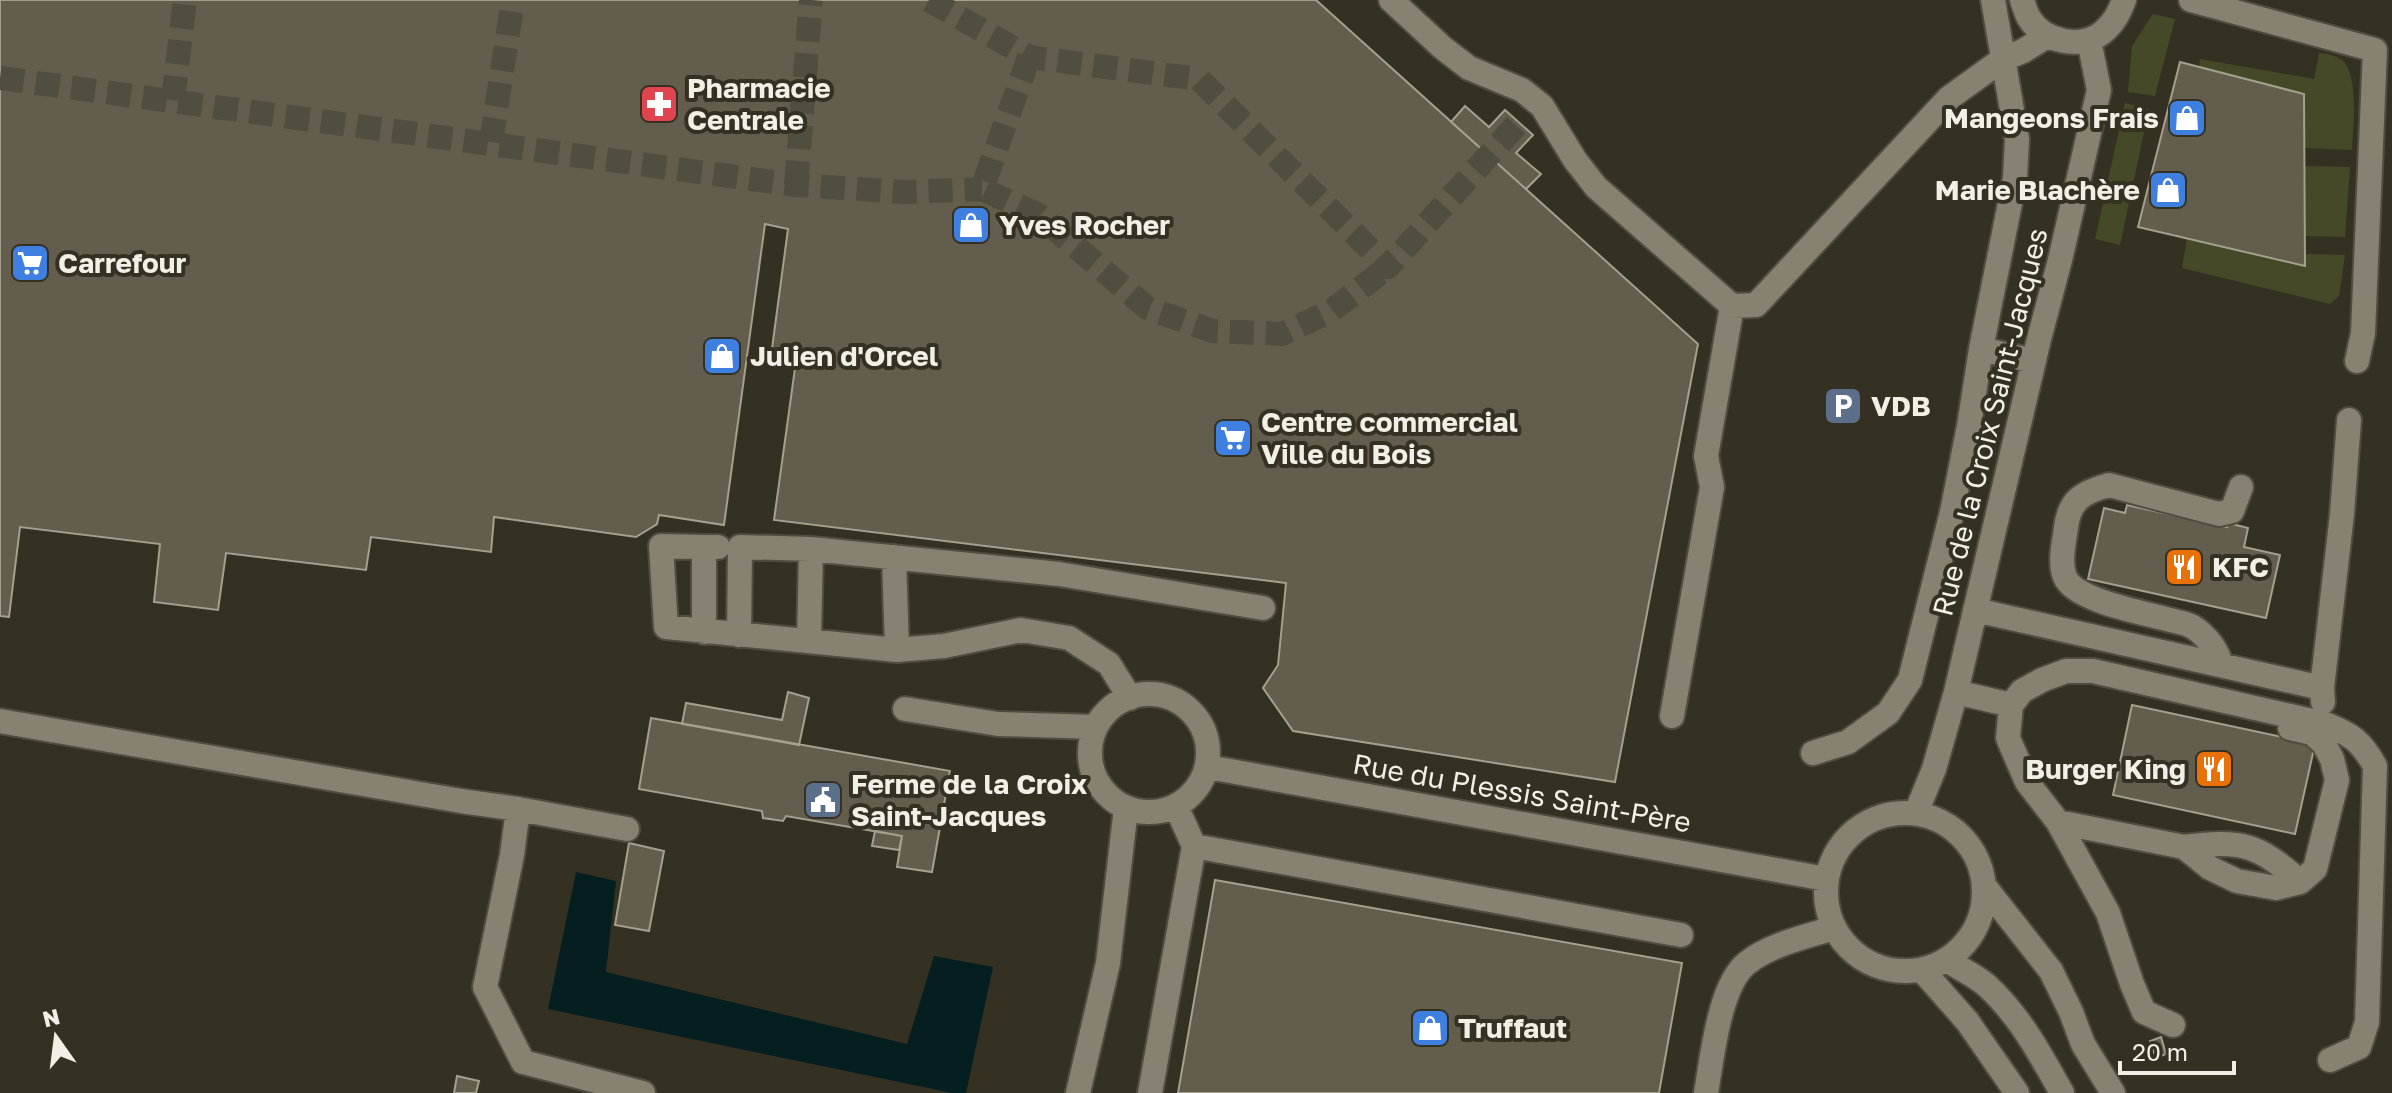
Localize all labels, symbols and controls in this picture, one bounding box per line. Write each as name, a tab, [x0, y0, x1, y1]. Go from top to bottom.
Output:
place label: Pharmacie Centrale	[687, 71, 831, 136]
pharmacy icon: Pharmacie Centrale	[638, 83, 680, 125]
shop icon: Mangeons Frais	[2166, 97, 2208, 139]
place label: Mangeons Frais	[1944, 101, 2159, 134]
shop icon: Marie Blachère	[2147, 169, 2189, 211]
place label: Marie Blachère	[1935, 173, 2140, 206]
shop icon: Yves Rocher	[950, 204, 992, 246]
place label: Yves Rocher	[999, 208, 1170, 241]
street label: Rue de la Croix Saint-Jacques	[1925, 224, 2054, 619]
supermarket icon: Carrefour	[9, 242, 51, 284]
place label: Carrefour	[58, 246, 186, 279]
shop icon: Julien d'Orcel	[701, 335, 743, 377]
place label: Julien d'Orcel	[750, 339, 938, 372]
parking icon: VDB	[1822, 385, 1864, 427]
place label: VDB	[1871, 389, 1931, 422]
place label: Centre commercial Ville du Bois	[1261, 405, 1518, 470]
supermarket icon: Centre commercial Ville du Bois	[1212, 417, 1254, 459]
restaurant icon: KFC	[2163, 546, 2205, 588]
place label: KFC	[2212, 550, 2269, 583]
street label: Rue du Plessis Saint-Père	[1350, 746, 1694, 839]
restaurant icon: Burger King	[2193, 748, 2235, 790]
place label: Burger King	[2025, 752, 2186, 785]
place label: Ferme de la Croix Saint-Jacques	[851, 767, 1087, 832]
public building icon: Ferme de la Croix Saint-Jacques	[802, 779, 844, 821]
north arrow	[16, 997, 96, 1077]
text: N	[40, 1002, 62, 1032]
shop icon: Truffaut	[1409, 1007, 1451, 1049]
place label: Truffaut	[1458, 1011, 1567, 1044]
scale bar	[2120, 1025, 2234, 1075]
text: 20 m	[2132, 1037, 2188, 1066]

